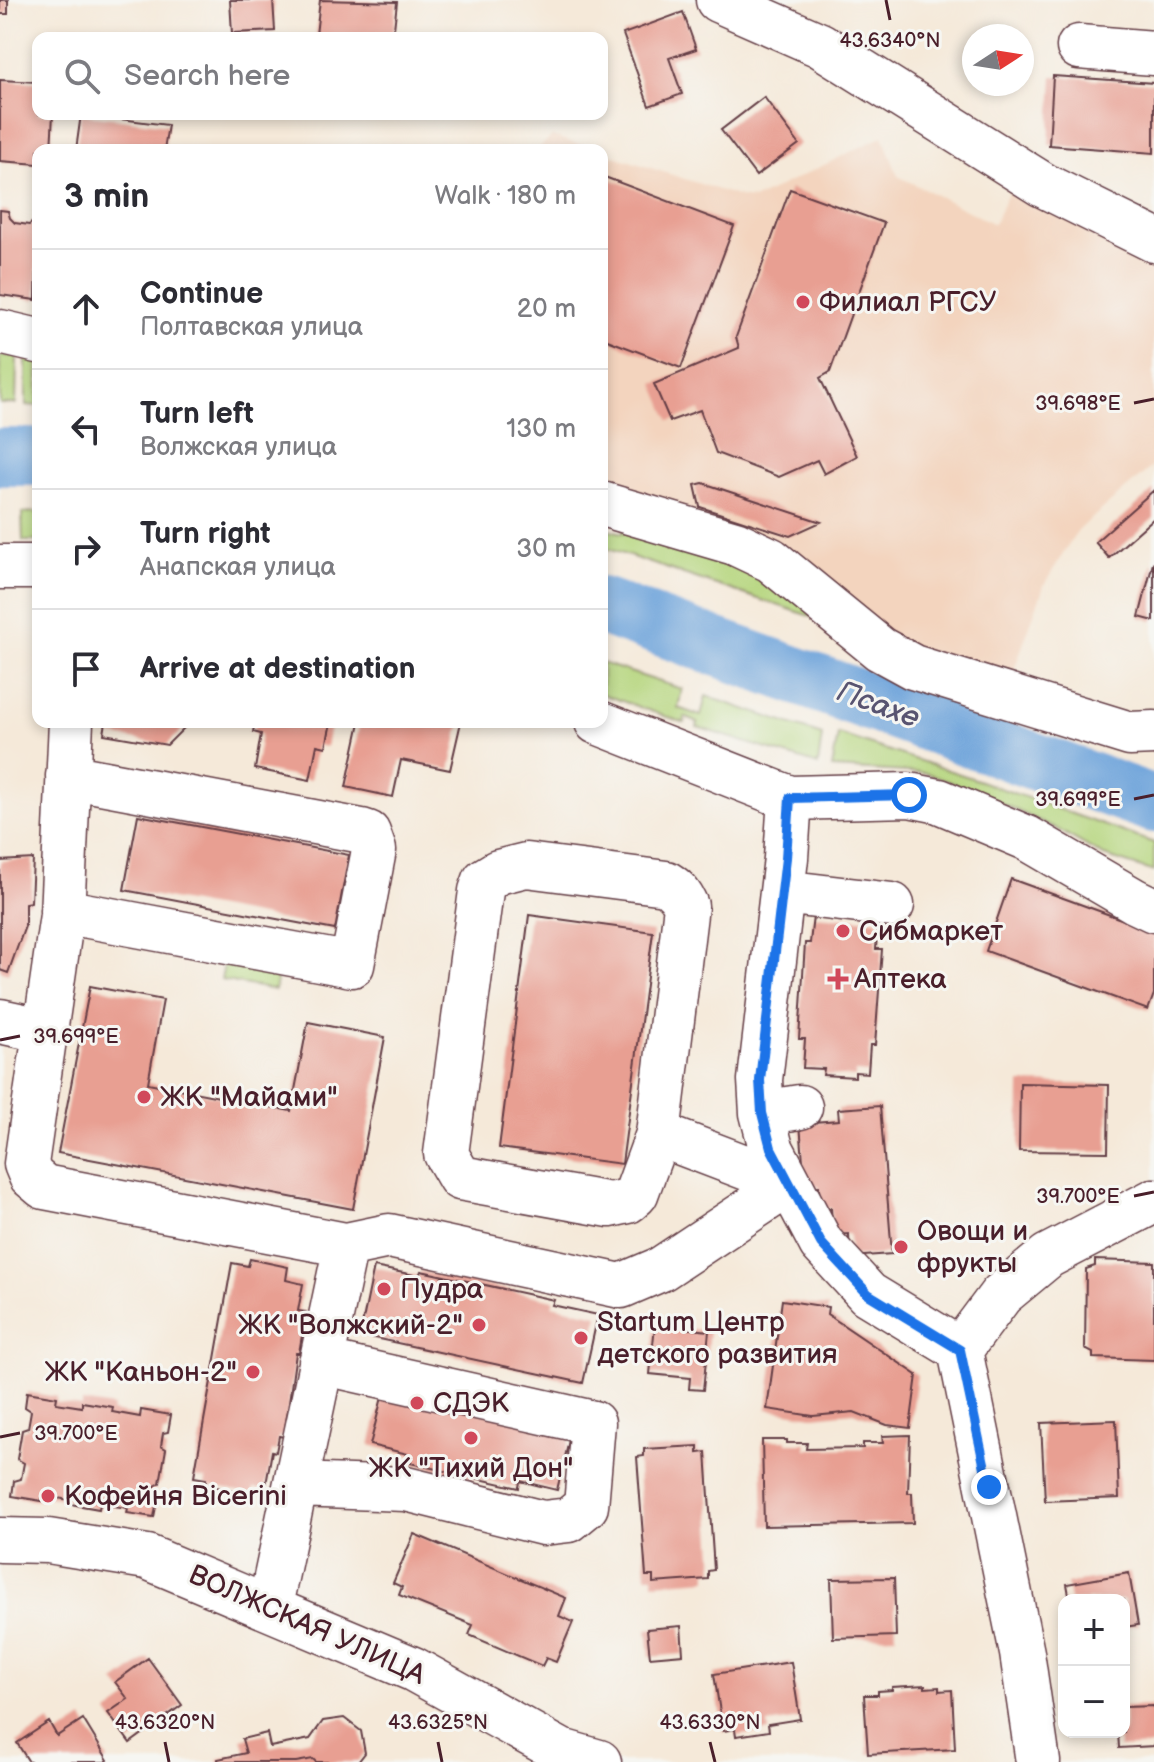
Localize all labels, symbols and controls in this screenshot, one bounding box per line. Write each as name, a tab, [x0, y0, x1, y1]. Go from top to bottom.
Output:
north arrow	[962, 24, 1034, 96]
text: 43.6340°N	[839, 29, 941, 53]
search box	[32, 32, 608, 120]
icon: search	[60, 54, 104, 98]
text: Search here	[124, 58, 290, 94]
text: 3 min	[64, 176, 149, 217]
text: Walk · 180 m	[435, 181, 576, 212]
text: Continue	[140, 276, 263, 312]
place label: Филиал РГСУ	[819, 286, 997, 319]
icon: ahead	[64, 287, 108, 331]
marker: Филиал РГСУ	[794, 293, 812, 311]
text: 20 m	[517, 294, 576, 325]
text: Полтавская улица	[140, 312, 363, 343]
text: 39.698°E	[1035, 392, 1121, 416]
text: Turn left	[140, 396, 254, 432]
icon: left	[64, 407, 108, 451]
text: 130 m	[506, 414, 576, 445]
text: Волжская улица	[140, 432, 337, 463]
text: Turn right	[140, 516, 271, 552]
icon: right	[64, 527, 108, 571]
text: 30 m	[516, 534, 576, 565]
text: Анапская улица	[140, 552, 336, 583]
icon: arrive	[64, 647, 108, 691]
text: Arrive at destination	[140, 651, 416, 687]
water label: Псахе	[832, 674, 924, 737]
route start	[891, 777, 927, 813]
text: 39.699°E	[1035, 788, 1121, 812]
place label: Сибмаркет	[859, 915, 1003, 948]
marker: Сибмаркет	[834, 922, 852, 940]
place label: Аптека	[853, 963, 947, 996]
marker: Аптека	[829, 970, 847, 988]
text: 39.699°E	[33, 1025, 119, 1049]
place label: ЖК "Майами"	[160, 1081, 338, 1114]
marker: ЖК "Майами"	[135, 1088, 153, 1106]
text: 39.700°E	[1036, 1185, 1120, 1209]
place label: Овощи и фрукты	[917, 1215, 1028, 1280]
marker: Овощи и фрукты	[892, 1238, 910, 1256]
place label: Пудра	[400, 1273, 484, 1306]
marker: Пудра	[375, 1280, 393, 1298]
place label: Startum Центр детского развития	[597, 1306, 838, 1371]
place label: ЖК "Волжский-2"	[238, 1309, 463, 1342]
marker: ЖК "Волжский-2"	[470, 1316, 488, 1334]
marker: Startum Центр детского развития	[572, 1329, 590, 1347]
place label: ЖК "Каньон-2"	[44, 1356, 237, 1389]
marker: ЖК "Каньон-2"	[244, 1363, 262, 1381]
place label: СДЭК	[433, 1387, 510, 1420]
marker: СДЭК	[408, 1394, 426, 1412]
text: 39.700°E	[34, 1422, 118, 1446]
marker: ЖК "Тихий Дон"	[462, 1429, 480, 1447]
place label: ЖК "Тихий Дон"	[368, 1452, 574, 1485]
route end	[971, 1469, 1007, 1505]
place label: Кофейня Bicerini	[64, 1480, 287, 1513]
marker: Кофейня Bicerini	[39, 1487, 57, 1505]
street label: ВОЛЖСКАЯ УЛИЦА	[184, 1558, 431, 1692]
map controls	[1058, 1594, 1130, 1738]
button: +	[1058, 1594, 1130, 1666]
button: −	[1058, 1666, 1130, 1738]
text: 43.6320°N	[115, 1711, 215, 1735]
text: 43.6325°N	[388, 1711, 488, 1735]
text: 43.6330°N	[659, 1711, 761, 1735]

